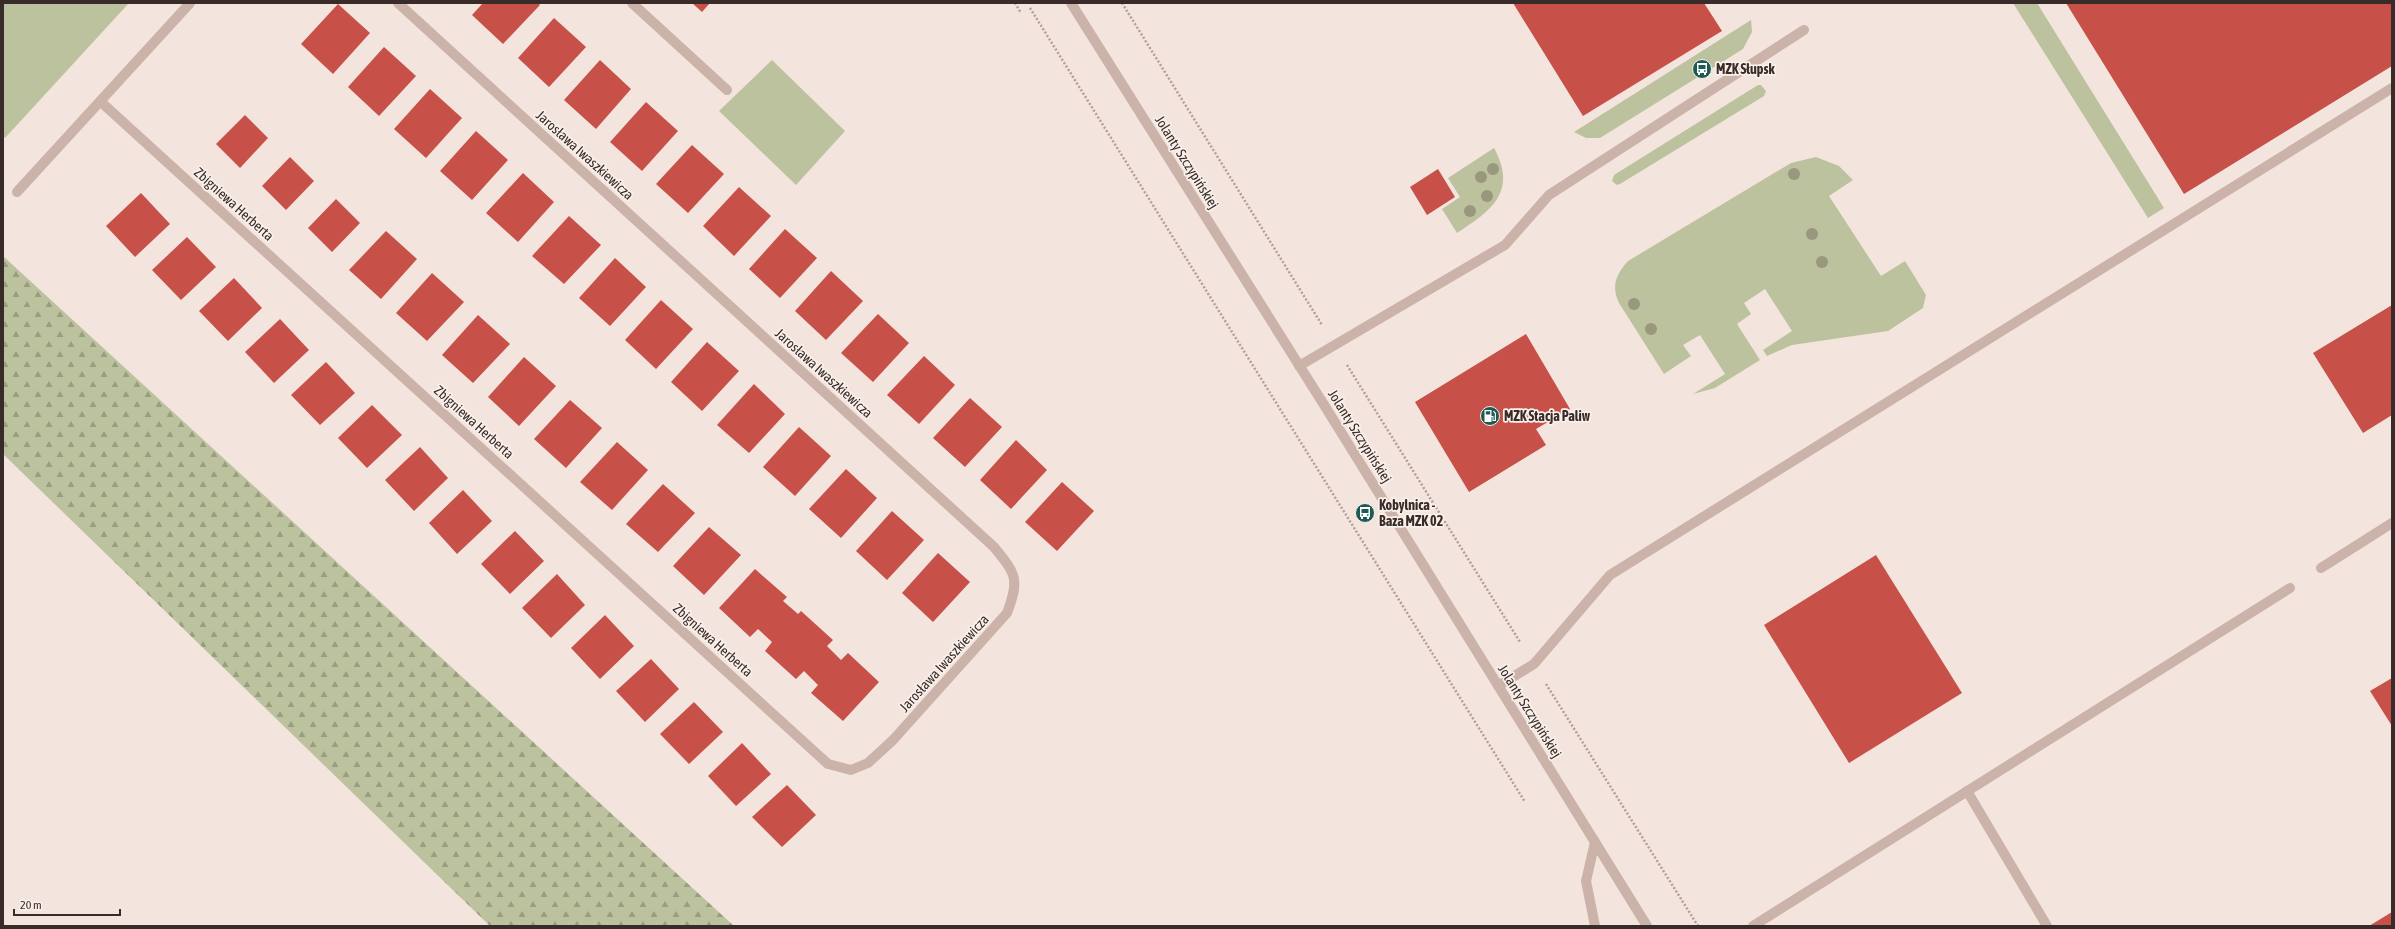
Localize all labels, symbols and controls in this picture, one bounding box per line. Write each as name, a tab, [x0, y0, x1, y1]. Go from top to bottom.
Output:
bus stop icon: MZK Słupsk	[1691, 58, 1713, 80]
place label: MZK Słupsk	[1716, 61, 1775, 77]
street label: Jarosława Iwaszkiewicza	[533, 107, 637, 203]
street label: Jolanty Szczypińskiej	[1152, 113, 1222, 211]
street label: Zbigniewa Herberta	[191, 164, 277, 244]
street label: Jarosława Iwaszkiewicza	[772, 325, 876, 421]
street label: Zbigniewa Herberta	[431, 382, 517, 462]
street label: Jolanty Szczypińskiej	[1325, 387, 1395, 485]
fuel station icon: MZK Stacja Paliw	[1479, 405, 1501, 427]
place label: MZK Stacja Paliw	[1504, 408, 1591, 424]
place label: Kobylnica - Baza MZK 02	[1379, 497, 1444, 529]
bus stop icon: Kobylnica - Baza MZK 02	[1354, 502, 1376, 524]
street label: Zbigniewa Herberta	[670, 600, 756, 680]
street label: Jarosława Iwaszkiewicza	[896, 611, 992, 715]
street label: Jolanty Szczypińskiej	[1495, 662, 1565, 760]
scale bar	[14, 891, 120, 917]
text: 20 m	[20, 898, 42, 912]

